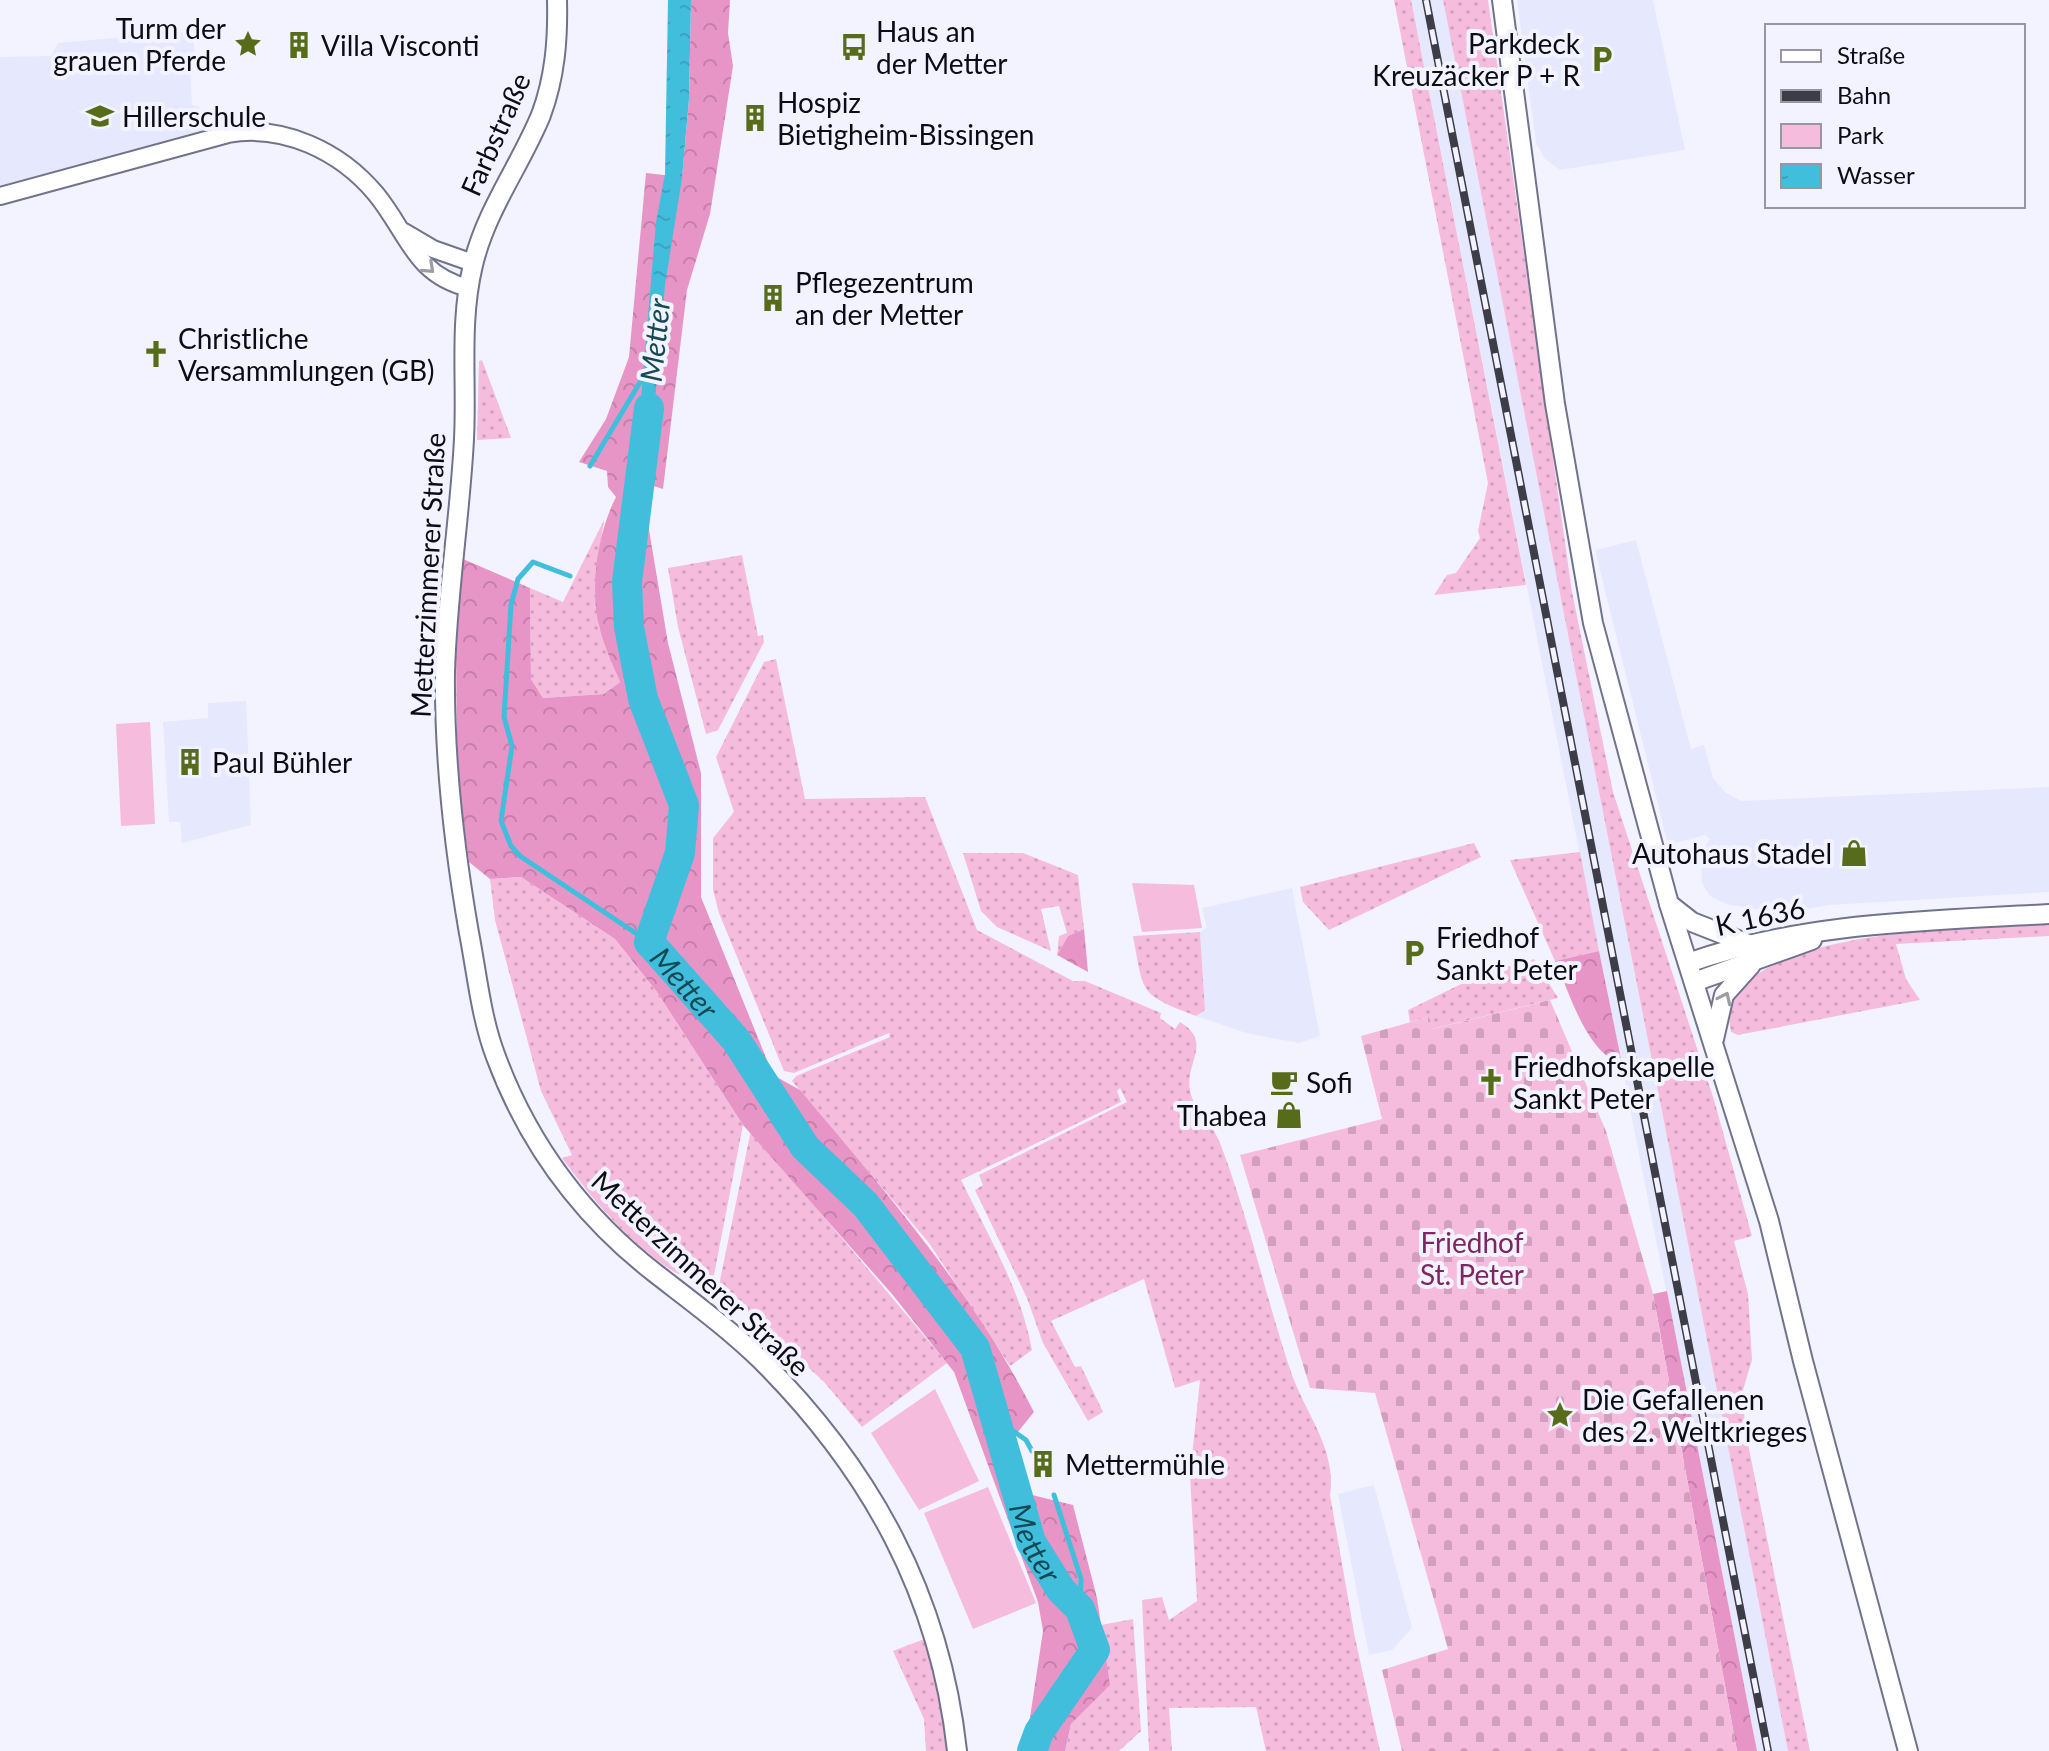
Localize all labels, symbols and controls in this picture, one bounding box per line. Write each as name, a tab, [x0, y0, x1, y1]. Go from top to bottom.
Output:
place label: Turm der grauen Pferde	[53, 11, 226, 77]
place label: Haus an der Metter	[876, 14, 1008, 80]
legend	[1765, 24, 2025, 208]
place label: Parkdeck Kreuzäcker P + R	[1372, 26, 1581, 92]
place label: Villa Visconti	[321, 28, 479, 62]
place icon: Turm der grauen Pferde	[233, 29, 263, 59]
building icon: Villa Visconti	[284, 30, 314, 60]
bus stop icon: Haus an der Metter	[839, 32, 869, 62]
text: Straße	[1837, 40, 1905, 69]
parking icon: Parkdeck Kreuzäcker P + R	[1587, 44, 1617, 74]
street label: Farbstraße	[453, 67, 537, 201]
text: Bahn	[1837, 80, 1891, 109]
place label: Hospiz Bietigheim-Bissingen	[777, 85, 1034, 151]
place label: Hillerschule	[122, 99, 266, 133]
school or university icon: Hillerschule	[85, 101, 115, 131]
building icon: Hospiz Bietigheim-Bissingen	[740, 103, 770, 133]
text: Park	[1837, 120, 1885, 149]
text: Wasser	[1837, 160, 1915, 189]
one-way arrow	[419, 258, 434, 272]
place label: Pflegezentrum an der Metter	[795, 265, 974, 331]
building icon: Pflegezentrum an der Metter	[758, 283, 788, 313]
water label: Metter	[632, 296, 676, 383]
place label: Christliche Versammlungen (GB)	[178, 321, 435, 387]
church icon: Christliche Versammlungen (GB)	[141, 339, 171, 369]
street label: Metterzimmerer Straße	[403, 432, 451, 718]
place label: Paul Bühler	[212, 745, 352, 779]
building icon: Paul Bühler	[175, 747, 205, 777]
place label: Autohaus Stadel	[1632, 836, 1832, 870]
shop icon: Autohaus Stadel	[1839, 838, 1869, 868]
street label: K 1636	[1712, 890, 1808, 942]
place label: Friedhof Sankt Peter	[1436, 920, 1578, 986]
parking icon: Friedhof Sankt Peter	[1399, 938, 1429, 968]
water label: Metter	[644, 939, 727, 1026]
one-way arrow	[1716, 991, 1732, 1006]
place label: Friedhofskapelle Sankt Peter	[1513, 1049, 1715, 1115]
place label: Sofi	[1306, 1065, 1353, 1099]
cafe icon: Sofi	[1269, 1067, 1299, 1097]
church icon: Friedhofskapelle Sankt Peter	[1476, 1067, 1506, 1097]
place label: Thabea	[1177, 1098, 1267, 1132]
shop icon: Thabea	[1274, 1100, 1304, 1130]
street label: Metterzimmerer Straße	[585, 1163, 817, 1383]
park label: Friedhof St. Peter	[1420, 1225, 1524, 1291]
place label: Die Gefallenen des 2. Weltkrieges	[1582, 1382, 1807, 1448]
place icon: Die Gefallenen des 2. Weltkrieges	[1545, 1400, 1575, 1430]
place label: Mettermühle	[1065, 1447, 1225, 1481]
building icon: Mettermühle	[1028, 1449, 1058, 1479]
water label: Metter	[1003, 1499, 1070, 1589]

